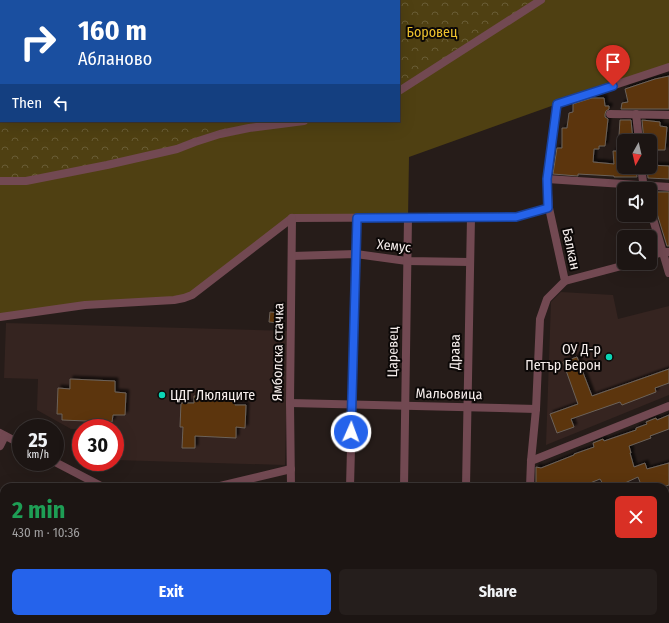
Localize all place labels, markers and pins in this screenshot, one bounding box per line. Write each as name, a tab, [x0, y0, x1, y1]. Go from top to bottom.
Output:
pin	[596, 45, 630, 86]
place label: ОУ Д-р Петър Берон	[525, 341, 601, 374]
marker: ОУ Д-р Петър Берон	[604, 352, 614, 362]
place label: ЦДГ Люляците	[170, 387, 255, 404]
marker: ЦДГ Люляците	[157, 390, 167, 400]

